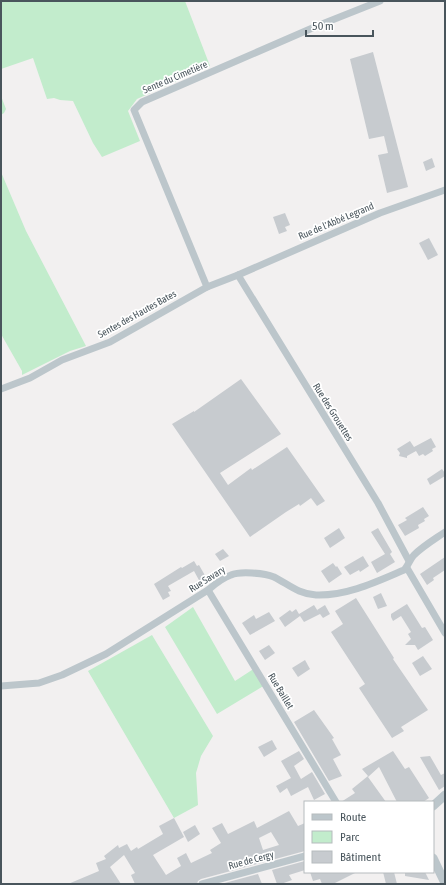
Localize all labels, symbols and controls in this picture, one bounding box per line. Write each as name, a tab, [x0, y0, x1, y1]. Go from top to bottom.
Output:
scale bar	[306, 12, 373, 38]
text: 50 m	[312, 19, 334, 33]
street label: Sente du Cimetière	[141, 58, 209, 96]
street label: Rue de l'Abbé Legrand	[297, 200, 376, 242]
street label: Sentes des Hautes Bates	[96, 288, 178, 340]
street label: Rue des Grouettes	[311, 381, 355, 443]
street label: Rue Savary	[187, 564, 227, 594]
street label: Rue Baillet	[266, 671, 296, 711]
legend	[304, 801, 434, 873]
text: Route	[340, 810, 366, 824]
text: Parc	[340, 830, 360, 844]
street label: Rue de Cergy	[227, 849, 275, 871]
text: Bâtiment	[340, 850, 381, 864]

